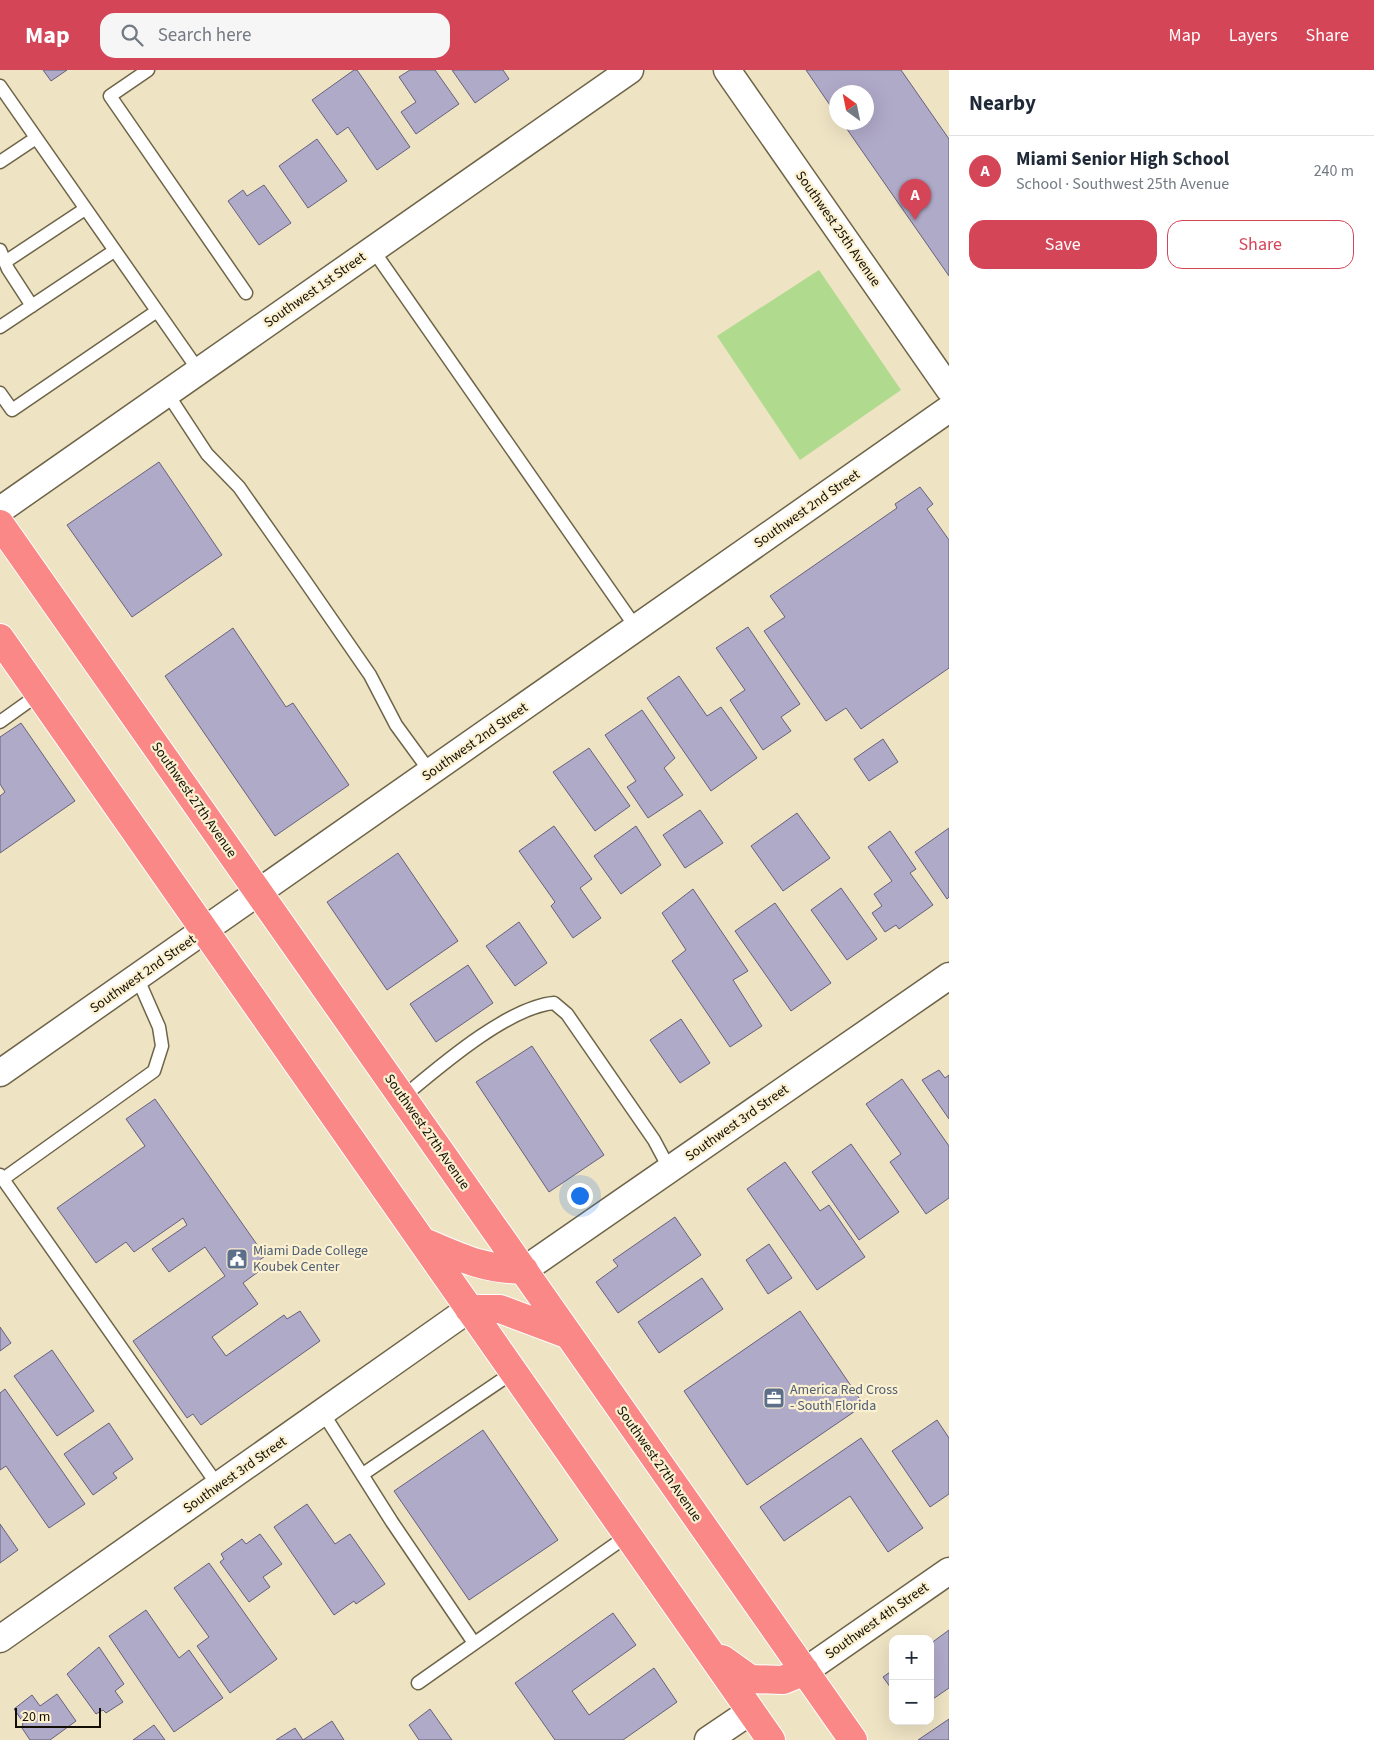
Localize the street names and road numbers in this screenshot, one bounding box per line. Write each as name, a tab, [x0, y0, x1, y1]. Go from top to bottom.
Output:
street label: Southwest 25th Avenue	[790, 167, 886, 291]
street label: Southwest 1st Street	[260, 247, 370, 333]
street label: Southwest 2nd Street	[750, 465, 864, 553]
street label: Southwest 2nd Street	[418, 698, 532, 786]
street label: Southwest 27th Avenue	[146, 738, 242, 862]
street label: Southwest 2nd Street	[86, 930, 200, 1018]
street label: Southwest 27th Avenue	[379, 1070, 475, 1194]
street label: Southwest 3rd Street	[681, 1080, 793, 1166]
street label: Southwest 27th Avenue	[611, 1402, 707, 1526]
street label: Southwest 3rd Street	[179, 1432, 291, 1518]
street label: Southwest 4th Street	[821, 1578, 933, 1664]

